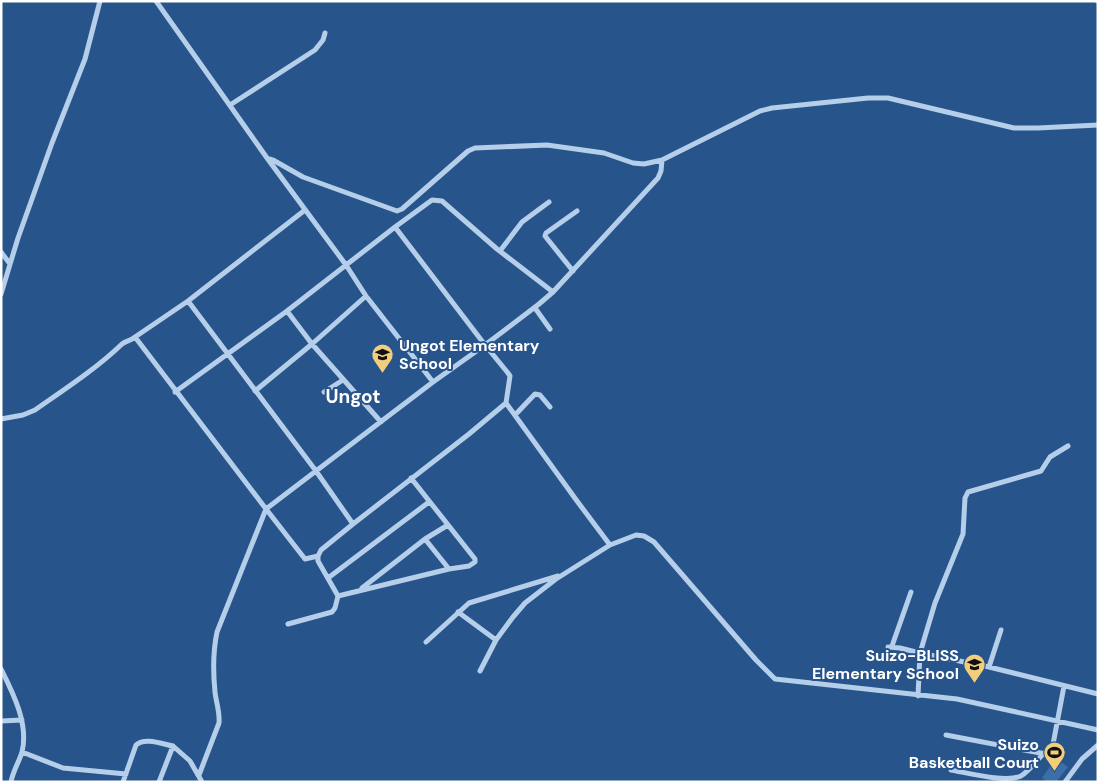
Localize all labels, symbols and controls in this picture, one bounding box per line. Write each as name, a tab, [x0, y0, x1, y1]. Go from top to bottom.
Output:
place label: Ungot Elementary School	[399, 335, 540, 374]
school or university icon: Ungot Elementary School	[371, 342, 395, 373]
district label: Ungot	[325, 384, 381, 409]
place label: Suizo-BLISS Elementary School	[812, 645, 959, 684]
school or university icon: Suizo-BLISS Elementary School	[963, 652, 987, 683]
place label: Suizo Basketball Court	[909, 734, 1039, 773]
sports icon: Suizo Basketball Court	[1043, 741, 1067, 772]

